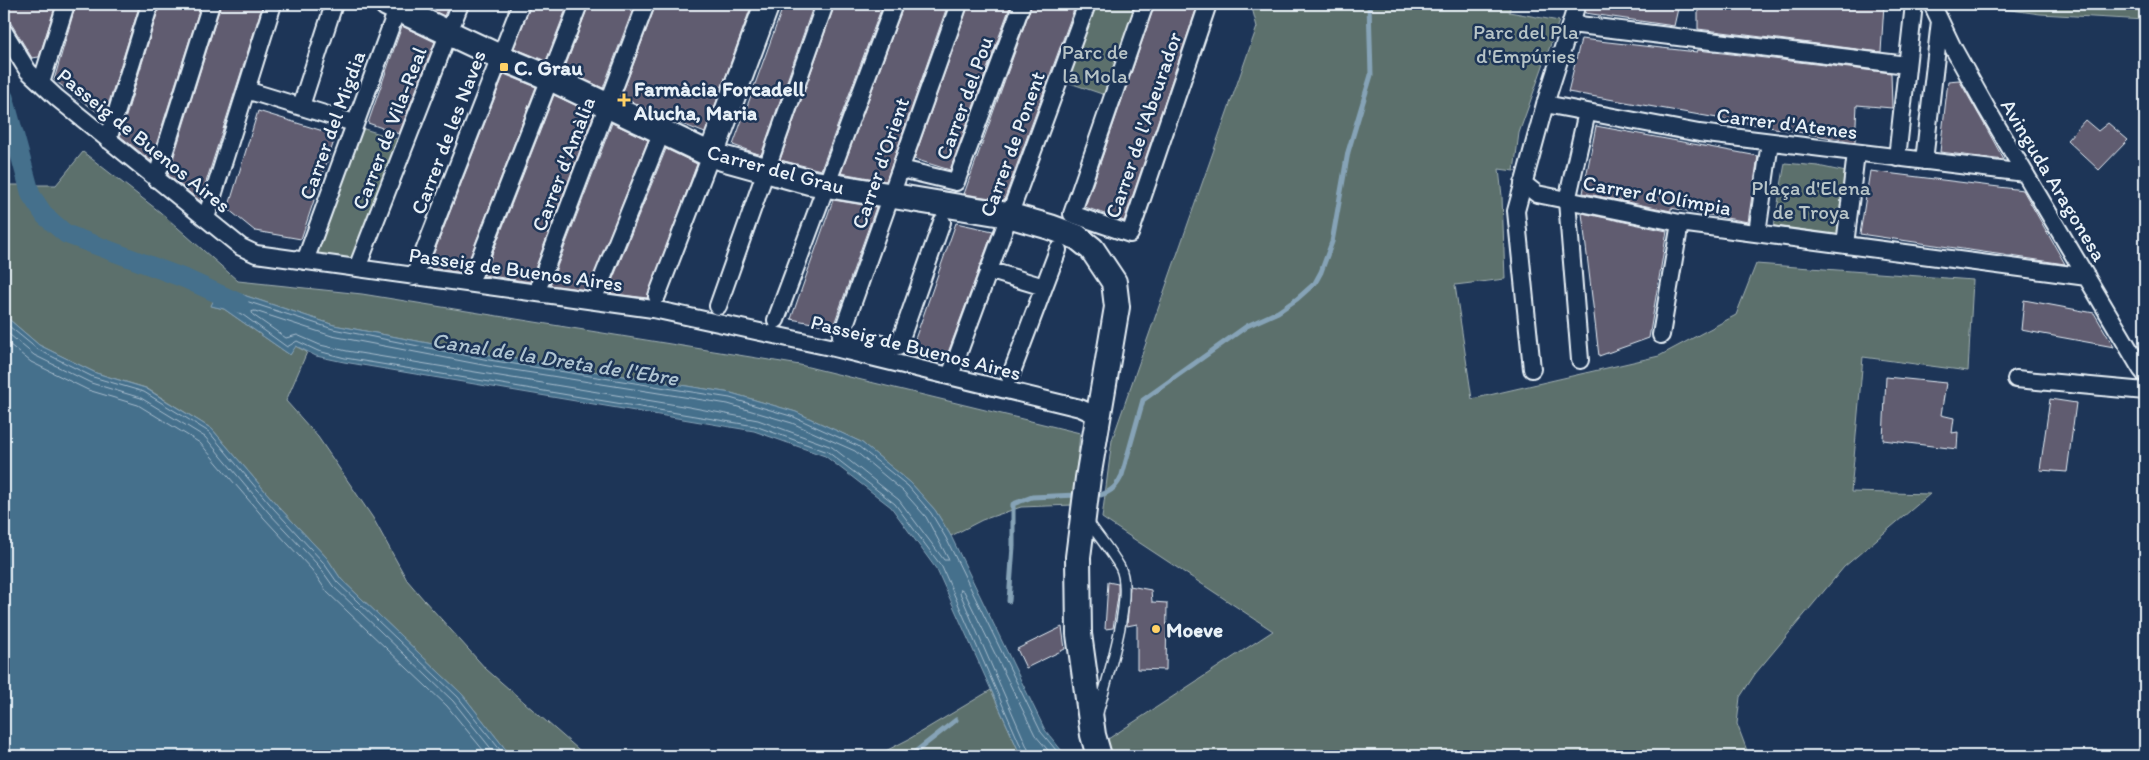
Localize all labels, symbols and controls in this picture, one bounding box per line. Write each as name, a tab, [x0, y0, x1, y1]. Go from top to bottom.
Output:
park label: Parc del Pla d'Empúries	[1473, 19, 1579, 68]
street label: Carrer de l'Abeurador	[1099, 28, 1187, 222]
street label: Carrer del Pou	[930, 33, 998, 163]
park label: Parc de la Mola	[1062, 39, 1128, 88]
street label: Carrer de Vila-Real	[346, 43, 432, 213]
street label: Carrer de les Naves	[405, 46, 491, 218]
street label: Carrer del Migdia	[293, 47, 371, 203]
place label: C. Grau	[514, 55, 583, 80]
marker: C. Grau	[498, 61, 510, 73]
street label: Passeig de Buenos Aires	[52, 62, 236, 218]
street label: Carrer de Ponent	[974, 68, 1050, 220]
place label: Farmàcia Forcadell Alucha, Maria	[633, 76, 806, 125]
street label: Carrer d'Amàlia	[526, 93, 600, 235]
marker: Farmàcia Forcadell Alucha, Maria	[618, 94, 630, 106]
street label: Carrer d'Orient	[846, 94, 914, 232]
street label: Avinguda Aragonesa	[1996, 94, 2112, 266]
street label: Carrer d'Atenes	[1715, 102, 1859, 144]
street label: Carrer del Grau	[704, 139, 848, 199]
street label: Carrer d'Olímpia	[1581, 170, 1733, 220]
park label: Plaça d'Elena de Troya	[1751, 175, 1871, 224]
street label: Passeig de Buenos Aires	[407, 242, 625, 296]
street label: Passeig de Buenos Aires	[808, 309, 1024, 385]
water label: Canal de la Dreta de l'Ebre	[430, 326, 681, 392]
place label: Moeve	[1166, 617, 1223, 642]
marker: Moeve	[1150, 623, 1162, 635]

